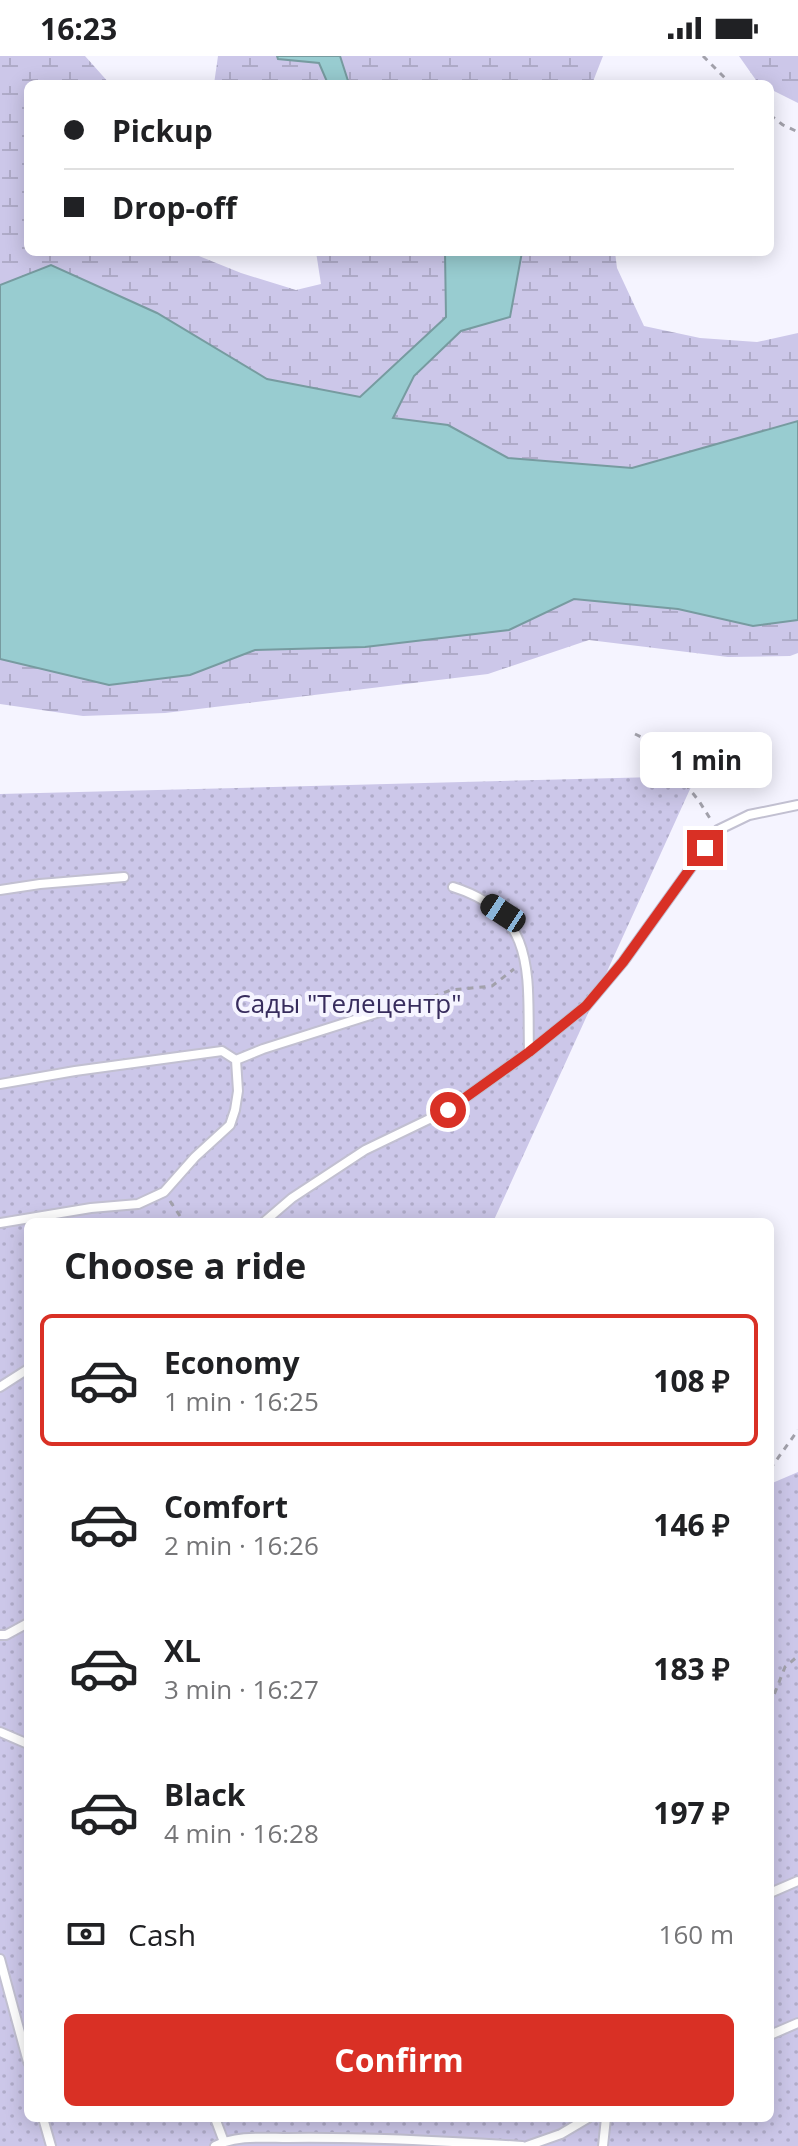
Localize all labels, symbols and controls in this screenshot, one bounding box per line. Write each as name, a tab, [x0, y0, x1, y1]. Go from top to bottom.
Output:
text: 16:23	[40, 8, 117, 49]
text: Pickup	[112, 110, 213, 151]
text: Drop-off	[112, 187, 237, 228]
callout: 1 min	[639, 732, 771, 788]
text: 1 min	[670, 742, 742, 778]
route end	[687, 830, 723, 866]
car	[476, 890, 530, 936]
park label: Сады "Телецентр"	[234, 985, 462, 1021]
route start	[430, 1092, 466, 1128]
text: Choose a ride	[64, 1241, 306, 1290]
text: Economy	[164, 1342, 300, 1383]
icon: car	[68, 1344, 140, 1416]
text: 108 ₽	[653, 1360, 730, 1401]
text: 1 min · 16:25	[164, 1383, 319, 1419]
text: Comfort	[164, 1486, 288, 1527]
icon: car	[68, 1488, 140, 1560]
text: 146 ₽	[653, 1504, 730, 1545]
text: 2 min · 16:26	[164, 1527, 319, 1563]
text: XL	[164, 1630, 201, 1671]
icon: car	[68, 1632, 140, 1704]
text: 183 ₽	[653, 1648, 730, 1689]
text: 3 min · 16:27	[164, 1671, 319, 1707]
text: Black	[164, 1774, 245, 1815]
icon: car	[68, 1776, 140, 1848]
text: 197 ₽	[653, 1792, 730, 1833]
text: 4 min · 16:28	[164, 1815, 319, 1851]
icon: cash	[64, 1912, 108, 1956]
text: Cash	[128, 1914, 196, 1955]
text: 160 m	[659, 1916, 734, 1952]
button: Confirm	[64, 2014, 734, 2106]

